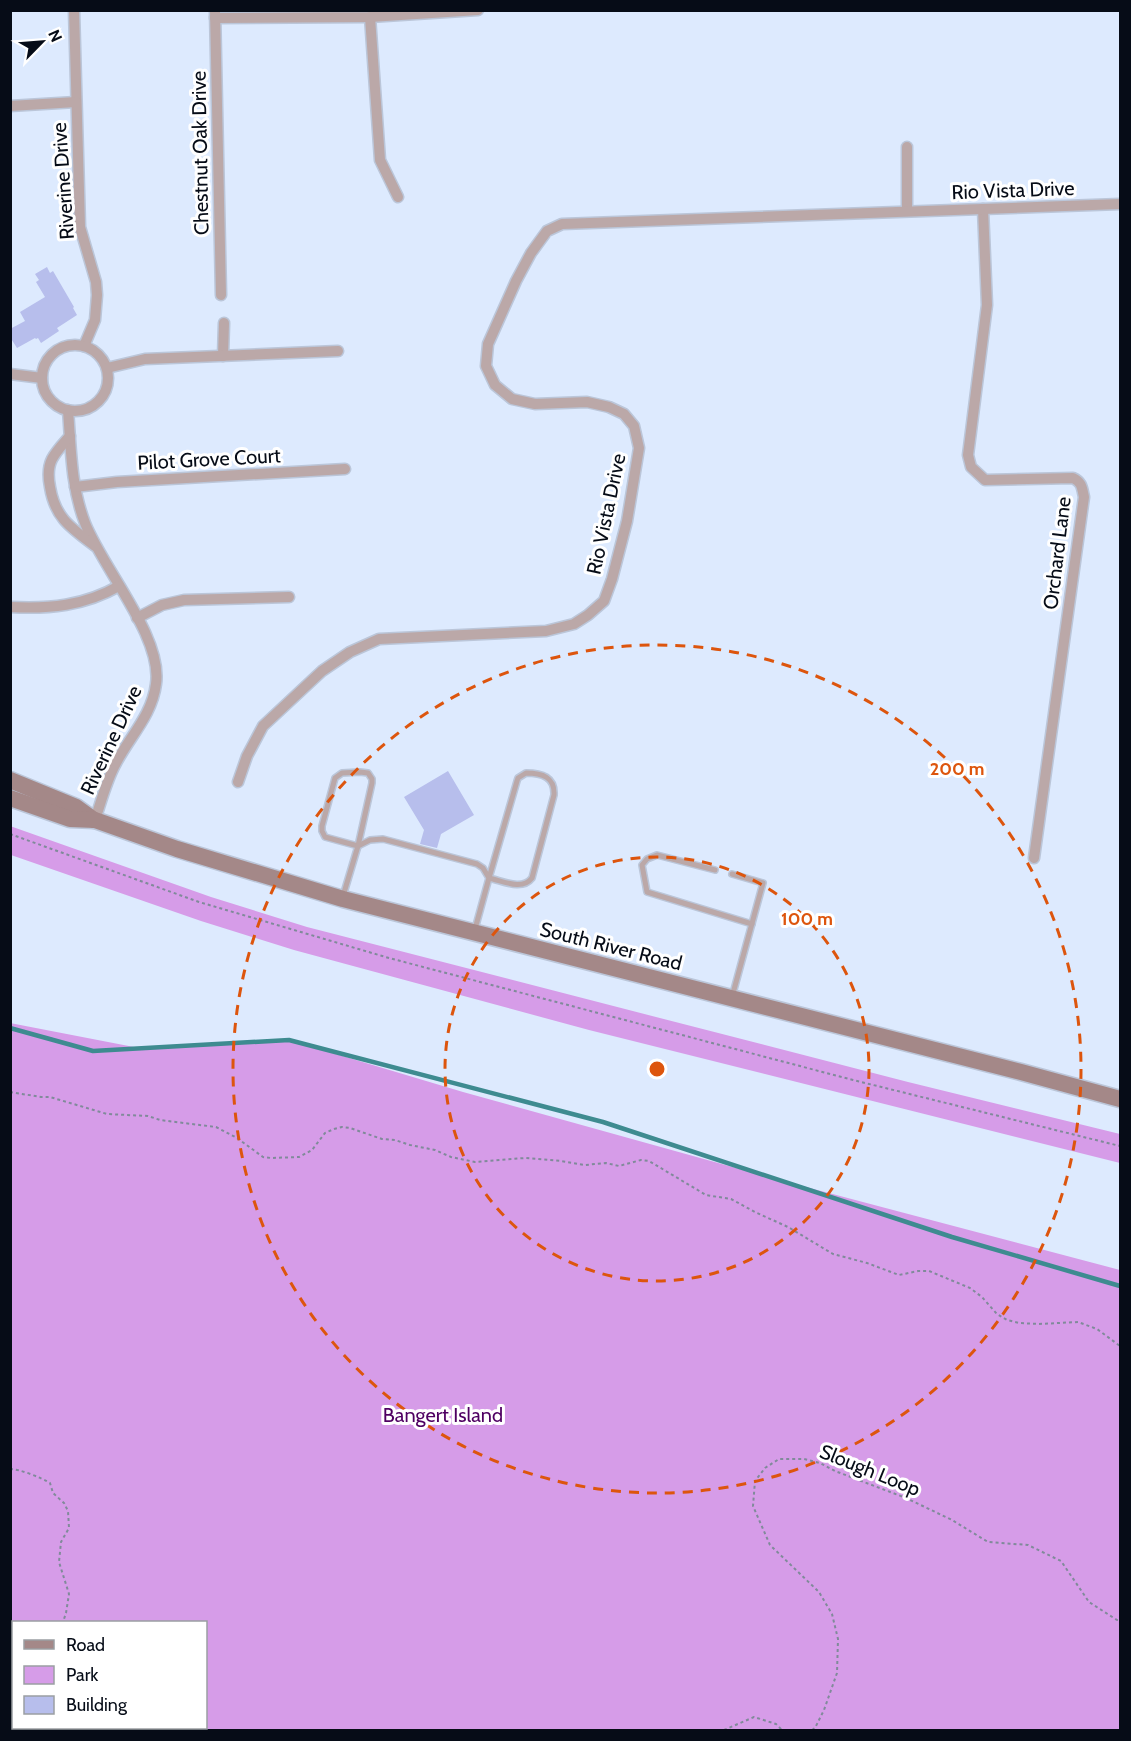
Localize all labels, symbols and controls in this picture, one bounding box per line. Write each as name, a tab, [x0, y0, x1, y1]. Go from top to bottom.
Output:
north arrow	[12, 12, 72, 72]
text: N	[44, 27, 66, 45]
street label: Chestnut Oak Drive	[187, 71, 213, 235]
street label: Riverine Drive	[47, 122, 79, 240]
street label: Rio Vista Drive	[951, 176, 1075, 204]
street label: Pilot Grove Court	[137, 443, 282, 475]
street label: Rio Vista Drive	[581, 451, 631, 577]
street label: Orchard Lane	[1038, 495, 1076, 611]
street label: Riverine Drive	[75, 682, 147, 798]
text: 200 m	[930, 758, 984, 780]
text: 100 m	[781, 908, 833, 930]
street label: South River Road	[538, 917, 684, 975]
centre of rings	[647, 1059, 667, 1079]
park label: Bangert Island	[383, 1403, 503, 1427]
street label: Slough Loop	[816, 1439, 924, 1501]
legend	[12, 1621, 207, 1729]
text: Road	[66, 1634, 105, 1656]
text: Park	[66, 1664, 99, 1686]
text: Building	[66, 1694, 128, 1716]

